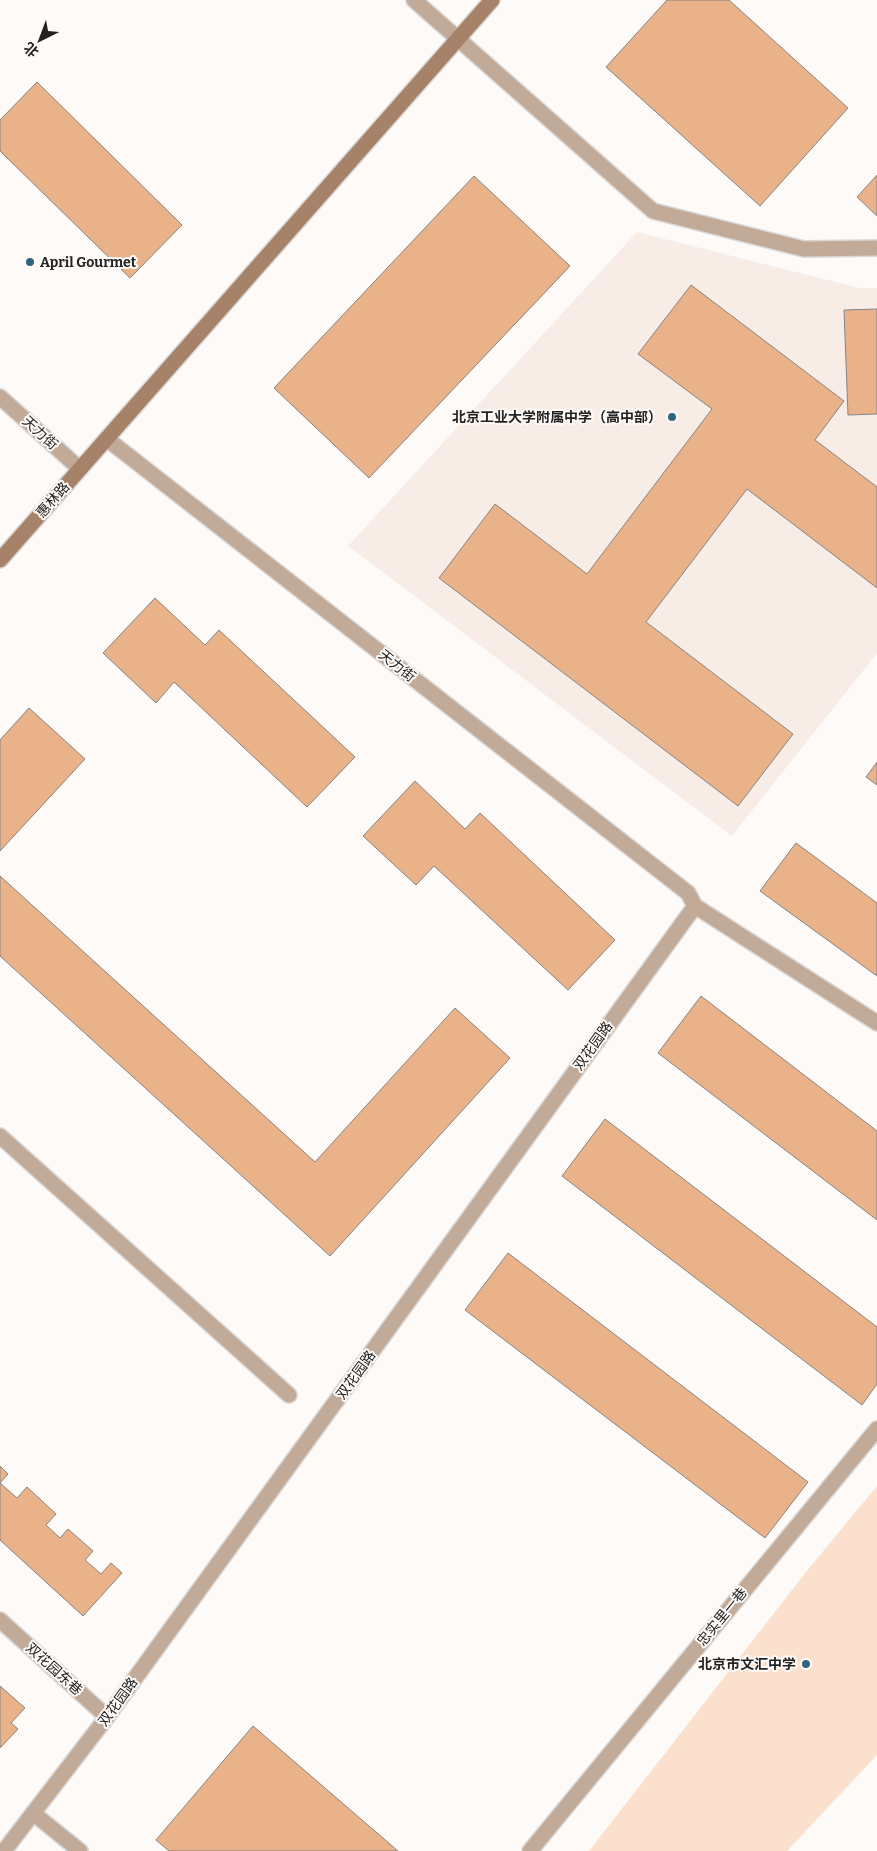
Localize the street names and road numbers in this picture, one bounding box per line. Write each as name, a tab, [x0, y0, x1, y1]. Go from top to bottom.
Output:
street label: 天力街	[19, 413, 61, 453]
street label: 惠林路	[33, 479, 73, 521]
street label: 天力街	[375, 646, 419, 686]
street label: 双花园路	[570, 1018, 616, 1074]
street label: 双花园路	[333, 1347, 379, 1403]
street label: 忠实里一巷	[693, 1584, 751, 1650]
street label: 双花园东巷	[22, 1639, 86, 1699]
street label: 双花园路	[95, 1674, 141, 1730]

